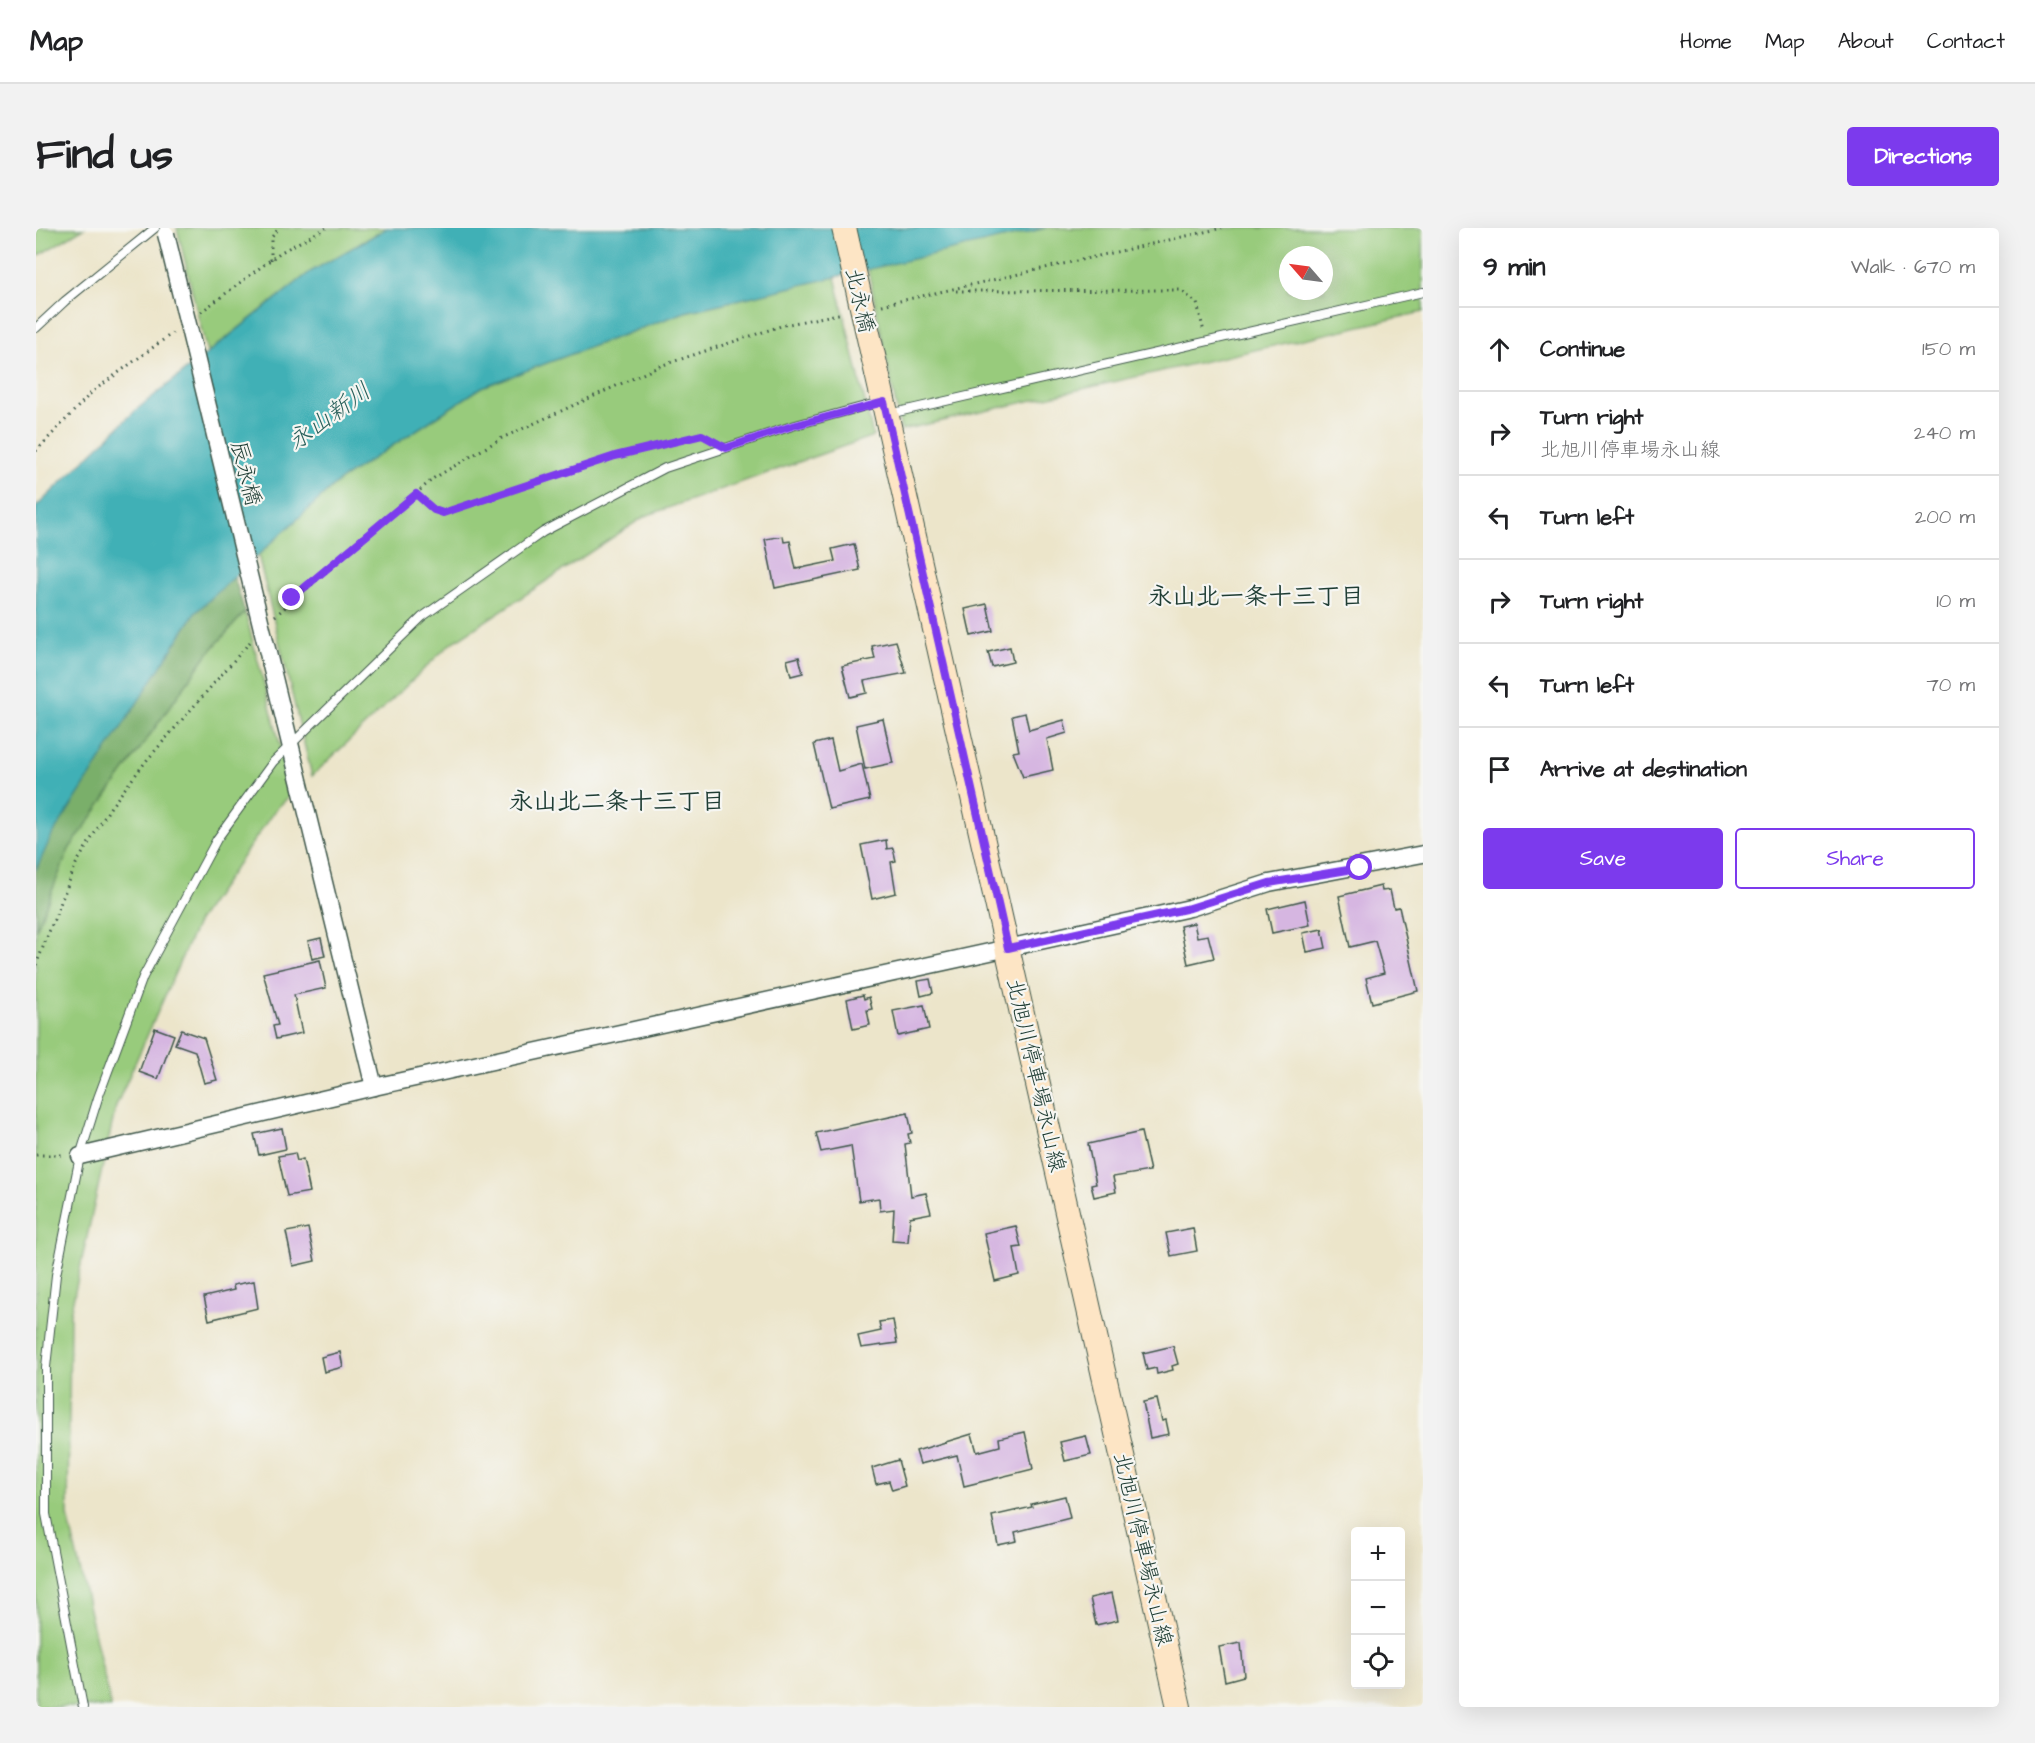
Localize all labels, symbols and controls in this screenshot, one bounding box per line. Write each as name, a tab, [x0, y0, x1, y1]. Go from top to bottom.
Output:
text: Map	[30, 22, 83, 61]
text: Home	[1680, 27, 1732, 56]
text: Map	[1765, 27, 1805, 56]
text: About	[1838, 27, 1894, 56]
text: Contact	[1927, 27, 2005, 56]
text: Find us	[36, 127, 173, 185]
button: Directions	[1847, 127, 1999, 186]
north arrow	[1279, 246, 1333, 300]
text: 9 min	[1483, 249, 1545, 285]
text: Walk · 670 m	[1851, 253, 1975, 281]
street label: 北永橋	[837, 265, 882, 336]
icon: ahead	[1483, 333, 1516, 366]
text: Continue	[1540, 334, 1625, 365]
text: 150 m	[1922, 335, 1975, 363]
water label: 永山新川	[281, 375, 378, 459]
text: Turn right	[1540, 402, 1643, 433]
icon: right	[1483, 417, 1516, 450]
text: 240 m	[1914, 419, 1975, 447]
text: 北旭川停車場永山線	[1540, 436, 1720, 464]
street label: 辰永橋	[223, 438, 269, 509]
icon: left	[1483, 501, 1516, 534]
text: Turn left	[1540, 502, 1634, 533]
text: 200 m	[1915, 503, 1975, 531]
district label: 永山北一条十三丁目	[1148, 580, 1364, 614]
route end	[278, 584, 304, 610]
icon: right	[1483, 585, 1516, 618]
text: Turn right	[1540, 586, 1643, 617]
text: 10 m	[1936, 587, 1975, 615]
icon: left	[1483, 669, 1516, 702]
text: Turn left	[1540, 670, 1634, 701]
text: 70 m	[1927, 671, 1975, 699]
icon: arrive	[1483, 753, 1516, 786]
text: Arrive at destination	[1540, 754, 1747, 785]
district label: 永山北二条十三丁目	[509, 785, 725, 819]
button: Save	[1483, 828, 1723, 889]
button: Share	[1735, 828, 1975, 889]
route start	[1346, 854, 1372, 880]
street label: 北旭川停車場永山線	[998, 975, 1073, 1175]
street label: 北旭川停車場永山線	[1105, 1449, 1180, 1649]
map controls	[1351, 1527, 1405, 1689]
button: +	[1351, 1527, 1405, 1581]
button: −	[1351, 1581, 1405, 1635]
button: locate	[1351, 1635, 1405, 1689]

